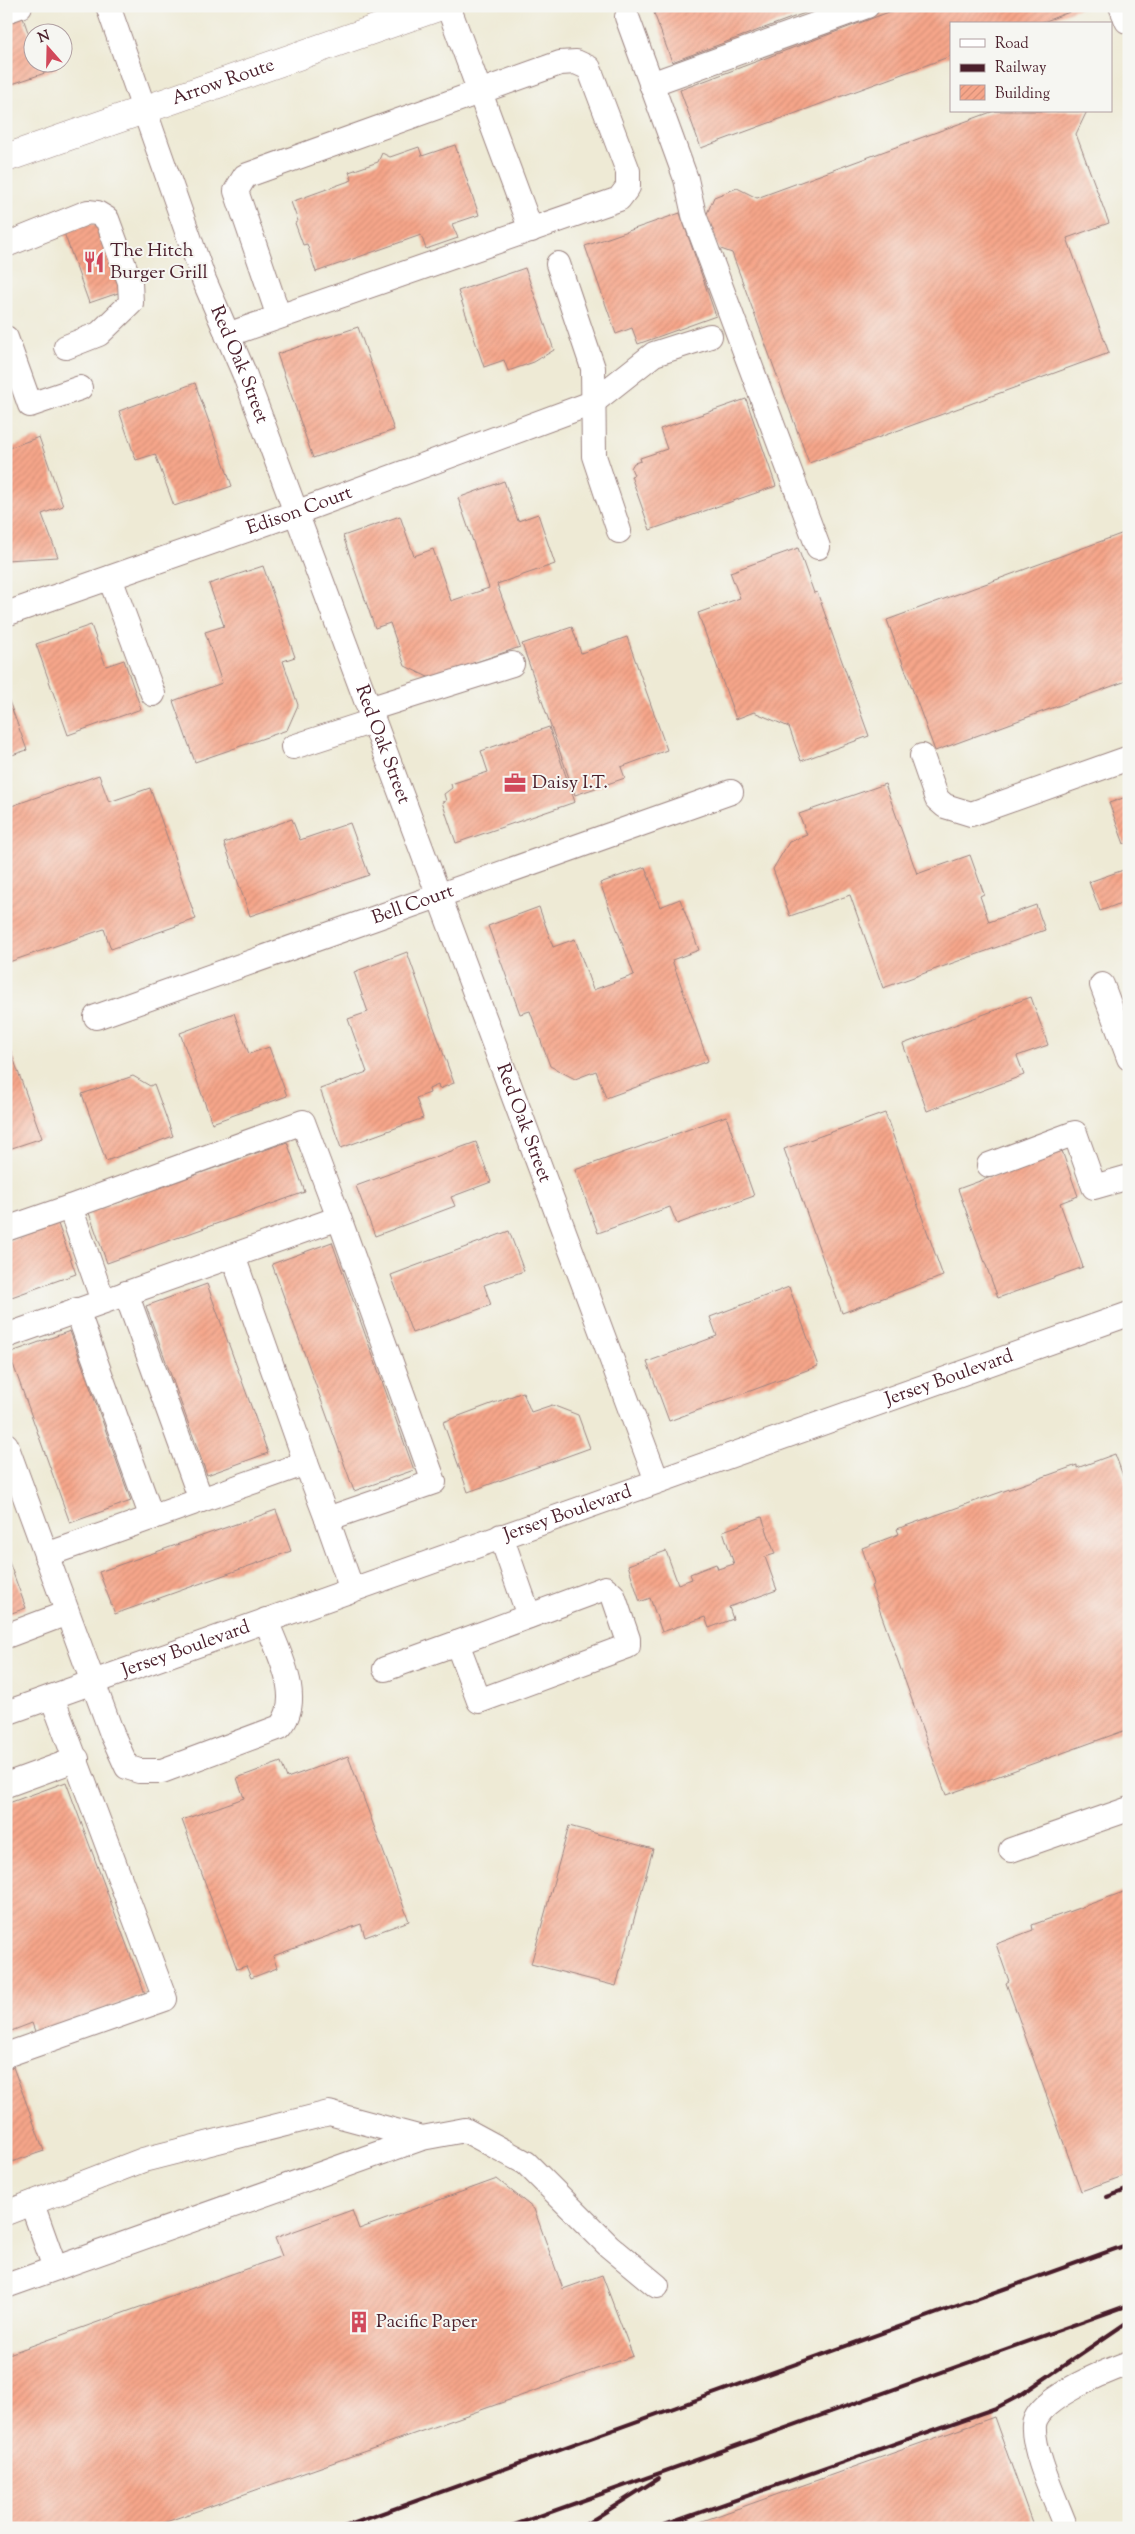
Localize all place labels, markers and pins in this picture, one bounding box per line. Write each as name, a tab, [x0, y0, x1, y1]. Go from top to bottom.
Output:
place label: The Hitch Burger Grill	[110, 238, 208, 287]
restaurant icon: The Hitch Burger Grill	[81, 249, 107, 275]
office icon: Daisy I.T.	[502, 770, 528, 796]
place label: Daisy I.T.	[532, 770, 608, 797]
building icon: Pacific Paper	[346, 2309, 372, 2335]
place label: Pacific Paper	[376, 2309, 477, 2336]

